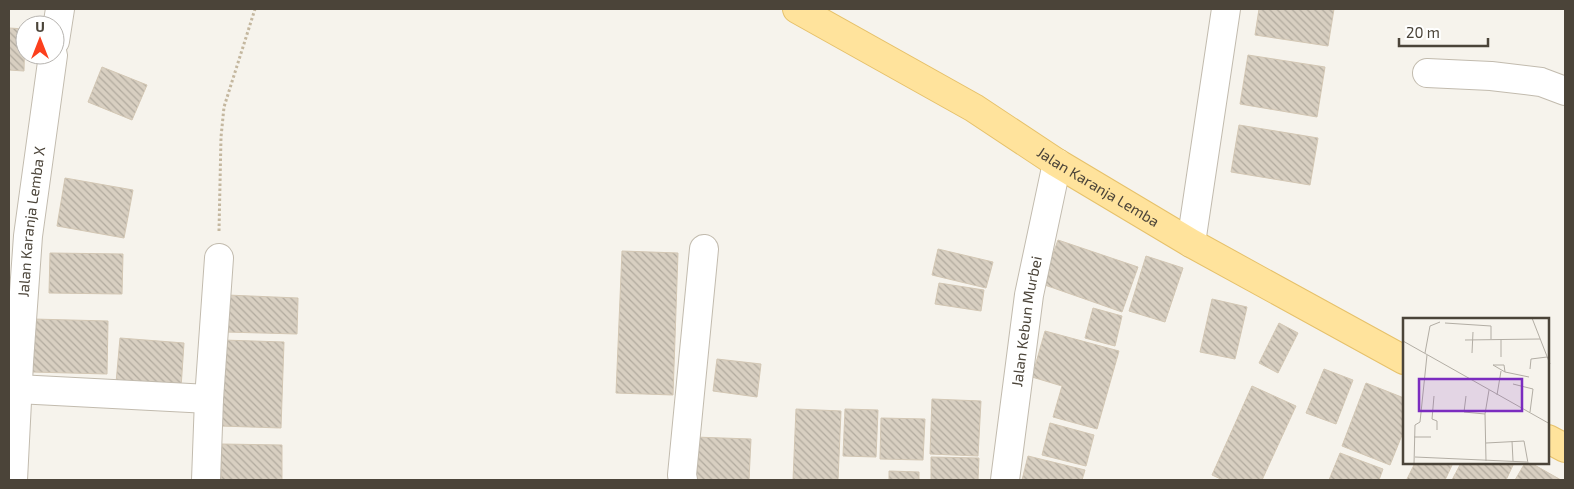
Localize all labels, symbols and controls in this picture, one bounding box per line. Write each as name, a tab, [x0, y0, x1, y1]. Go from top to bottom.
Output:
north arrow	[15, 15, 65, 65]
scale bar	[1399, 15, 1488, 47]
text: U	[35, 18, 45, 35]
text: 20 m	[1406, 23, 1440, 41]
street label: Jalan Karanja Lemba	[1034, 142, 1163, 230]
street label: Jalan Karanja Lemba X	[14, 145, 48, 298]
street label: Jalan Kebun Murbei	[1007, 254, 1045, 388]
inset map	[1403, 318, 1549, 464]

